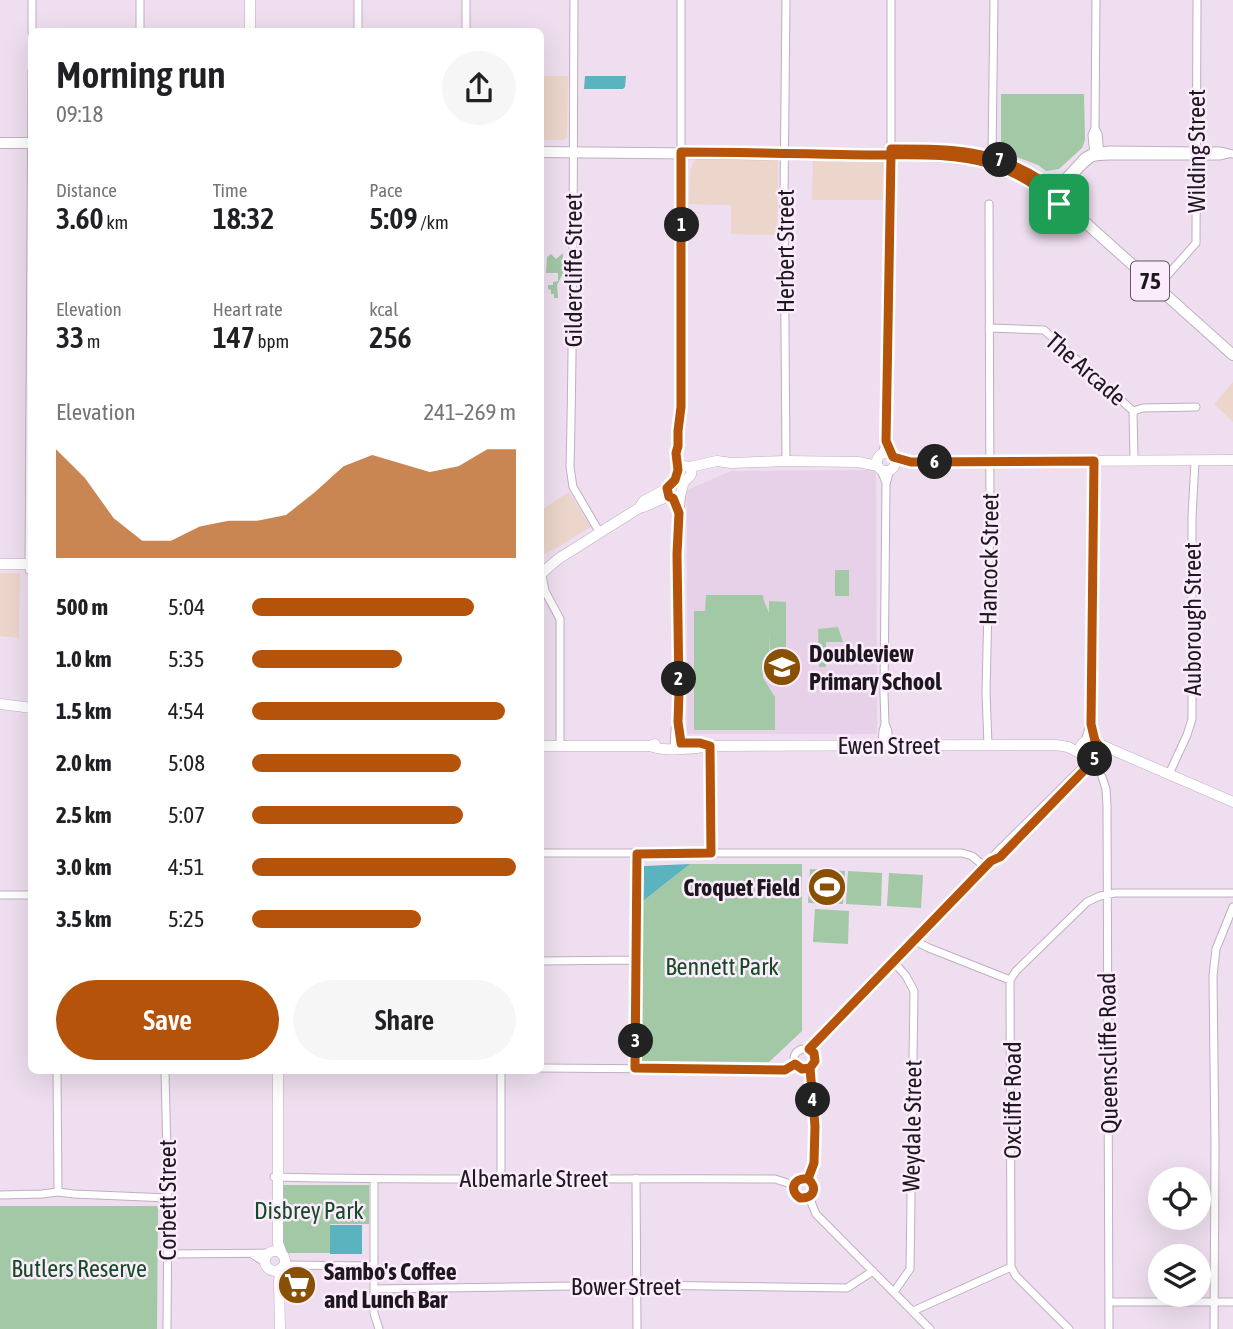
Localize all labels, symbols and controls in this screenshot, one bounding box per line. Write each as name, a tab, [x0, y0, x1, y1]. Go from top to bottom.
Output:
button: share	[442, 51, 516, 125]
text: Morning run	[56, 53, 226, 96]
street label: Wilding Street	[1183, 89, 1210, 213]
text: 09:18	[56, 101, 103, 127]
pin: 7	[982, 142, 1018, 178]
text: 7	[995, 148, 1004, 170]
pin	[1029, 174, 1089, 234]
text: Distance	[56, 179, 117, 201]
text: Time	[213, 179, 247, 201]
text: Pace	[369, 179, 403, 201]
icon: arrive	[1040, 185, 1078, 223]
street label: Herbert Street	[772, 189, 799, 313]
street label: Gildercliffe Street	[560, 193, 587, 347]
text: 3.60	[56, 201, 104, 235]
text: 18:32	[213, 201, 274, 235]
text: 5:09	[369, 201, 418, 235]
pin: 1	[664, 208, 700, 243]
text: km	[104, 211, 128, 233]
text: /km	[418, 211, 449, 233]
text: 1	[677, 213, 686, 235]
road number: 75	[1131, 262, 1169, 300]
text: Elevation	[56, 298, 122, 320]
text: Heart rate	[213, 298, 283, 320]
text: kcal	[369, 298, 398, 320]
text: 33	[56, 320, 84, 354]
text: 147	[213, 320, 255, 354]
text: 256	[369, 320, 412, 354]
street label: The Arcade	[1041, 327, 1131, 411]
text: m	[84, 330, 101, 352]
text: bpm	[255, 330, 289, 352]
text: Elevation	[56, 399, 136, 425]
text: 241–269 m	[423, 399, 516, 425]
pin: 6	[918, 444, 953, 480]
text: 6	[930, 450, 939, 472]
street label: Hancock Street	[974, 493, 1004, 625]
street label: Auborough Street	[1179, 542, 1206, 696]
text: 500 m	[56, 594, 108, 620]
text: 5:04	[168, 594, 205, 620]
place label: Doubleview Primary School	[809, 640, 942, 695]
text: 1.0 km	[56, 646, 112, 672]
text: 5:35	[168, 646, 205, 672]
school or university icon: Doubleview Primary School	[761, 646, 803, 688]
pin: 2	[662, 662, 696, 696]
text: 2	[674, 667, 683, 689]
text: 1.5 km	[56, 698, 112, 724]
text: 4:54	[168, 698, 205, 724]
street label: Ewen Street	[838, 732, 940, 759]
pin: 5	[1078, 742, 1112, 776]
text: 5	[1090, 747, 1099, 769]
text: 2.0 km	[56, 750, 112, 776]
text: 5:08	[168, 750, 205, 776]
text: 2.5 km	[56, 802, 112, 828]
text: 5:07	[168, 802, 205, 828]
text: 3.0 km	[56, 854, 112, 880]
text: 4:51	[168, 854, 205, 880]
sports icon: Croquet Field	[806, 866, 848, 908]
place label: Croquet Field	[683, 874, 800, 901]
text: 3.5 km	[56, 906, 112, 932]
text: 5:25	[168, 906, 205, 932]
park label: Bennett Park	[665, 953, 779, 980]
street label: Queenscliffe Road	[1093, 972, 1123, 1134]
button: Save	[56, 980, 279, 1060]
button: Share	[293, 980, 516, 1060]
pin: 3	[618, 1024, 654, 1058]
text: 3	[631, 1029, 640, 1051]
street label: Oxcliffe Road	[999, 1041, 1026, 1159]
street label: Weydale Street	[897, 1059, 927, 1192]
pin: 4	[796, 1082, 830, 1118]
text: 4	[808, 1088, 817, 1110]
street label: Corbett Street	[154, 1139, 181, 1261]
street label: Albemarle Street	[460, 1165, 609, 1192]
map controls	[1148, 1167, 1211, 1307]
button: locate	[1148, 1167, 1211, 1230]
park label: Disbrey Park	[254, 1197, 364, 1224]
button: layers	[1148, 1244, 1211, 1307]
park label: Butlers Reserve	[11, 1255, 147, 1282]
place label: Sambo's Coffee and Lunch Bar	[324, 1258, 457, 1313]
supermarket icon: Sambo's Coffee and Lunch Bar	[276, 1264, 318, 1306]
street label: Bower Street	[571, 1273, 681, 1300]

